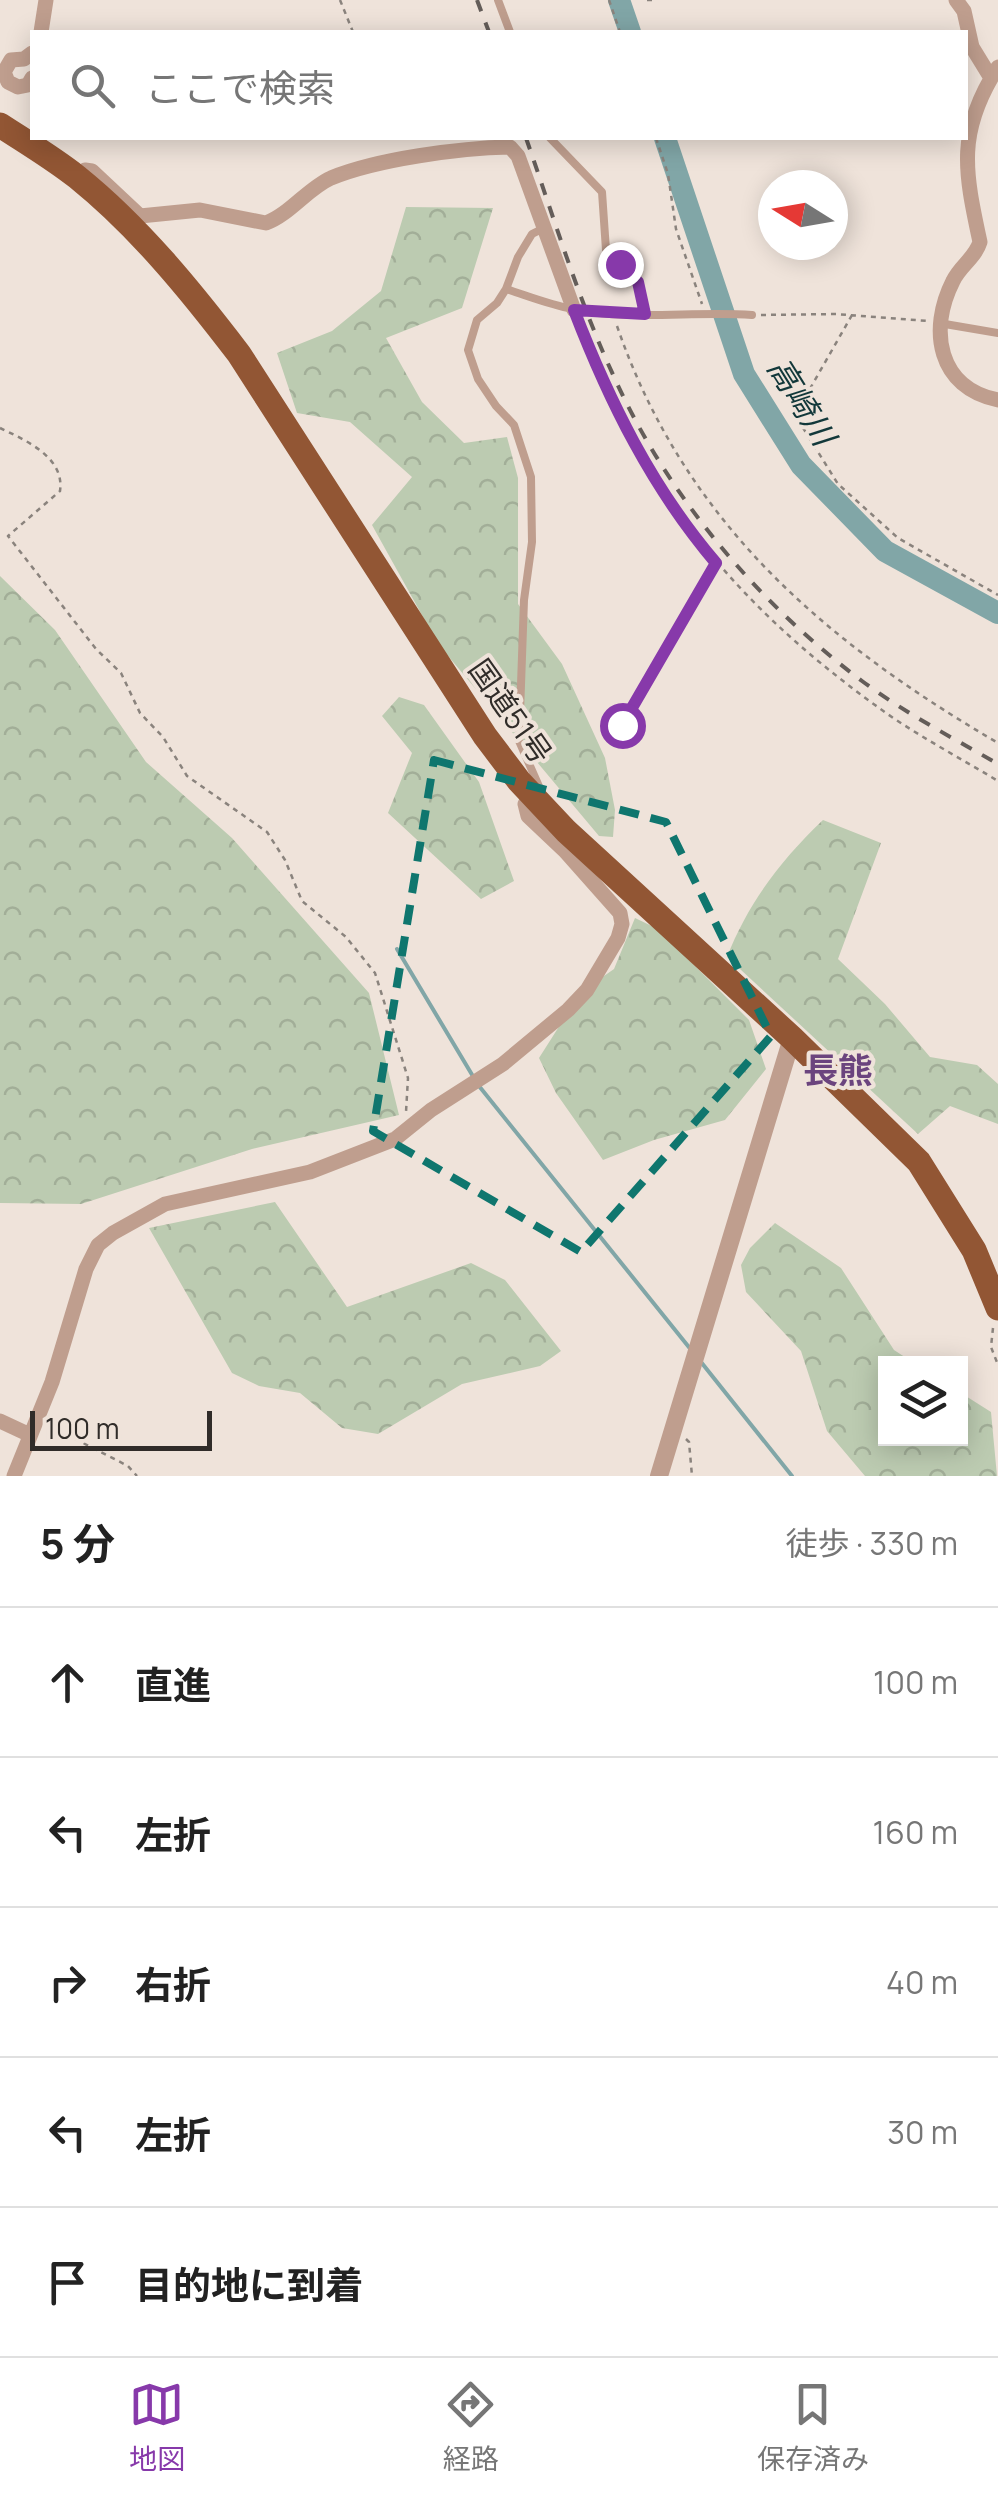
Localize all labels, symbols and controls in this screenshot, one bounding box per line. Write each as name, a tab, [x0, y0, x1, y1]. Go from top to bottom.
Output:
search box	[30, 30, 968, 140]
icon: search	[65, 58, 120, 113]
text: ここで検索	[145, 61, 335, 113]
north arrow	[758, 170, 848, 260]
route end	[598, 242, 644, 288]
water label: 高崎川	[758, 349, 848, 456]
street label: 国道51号	[460, 650, 562, 772]
route start	[600, 703, 646, 749]
district label: 長熊	[803, 1046, 873, 1094]
map controls	[878, 1356, 968, 1446]
button: layers	[878, 1356, 968, 1446]
scale bar	[30, 1406, 212, 1450]
text: 100 m	[45, 1409, 119, 1447]
text: 5 分	[40, 1514, 115, 1572]
text: 徒歩 · 330 m	[786, 1521, 958, 1565]
icon: ahead	[40, 1655, 95, 1710]
text: 直進	[135, 1658, 211, 1710]
text: 100 m	[873, 1660, 958, 1704]
icon: left	[40, 1805, 95, 1860]
text: 左折	[135, 1808, 211, 1860]
text: 160 m	[873, 1810, 958, 1854]
icon: right	[40, 1955, 95, 2010]
text: 右折	[135, 1958, 211, 2010]
text: 40 m	[886, 1960, 958, 2004]
icon: left	[40, 2105, 95, 2160]
text: 左折	[135, 2108, 211, 2160]
text: 30 m	[887, 2110, 958, 2154]
icon: arrive	[40, 2255, 95, 2310]
text: 目的地に到着	[135, 2258, 363, 2310]
tab: 地図	[129, 2377, 185, 2477]
tab: 経路	[443, 2377, 499, 2477]
tab: 保存済み	[757, 2377, 869, 2477]

